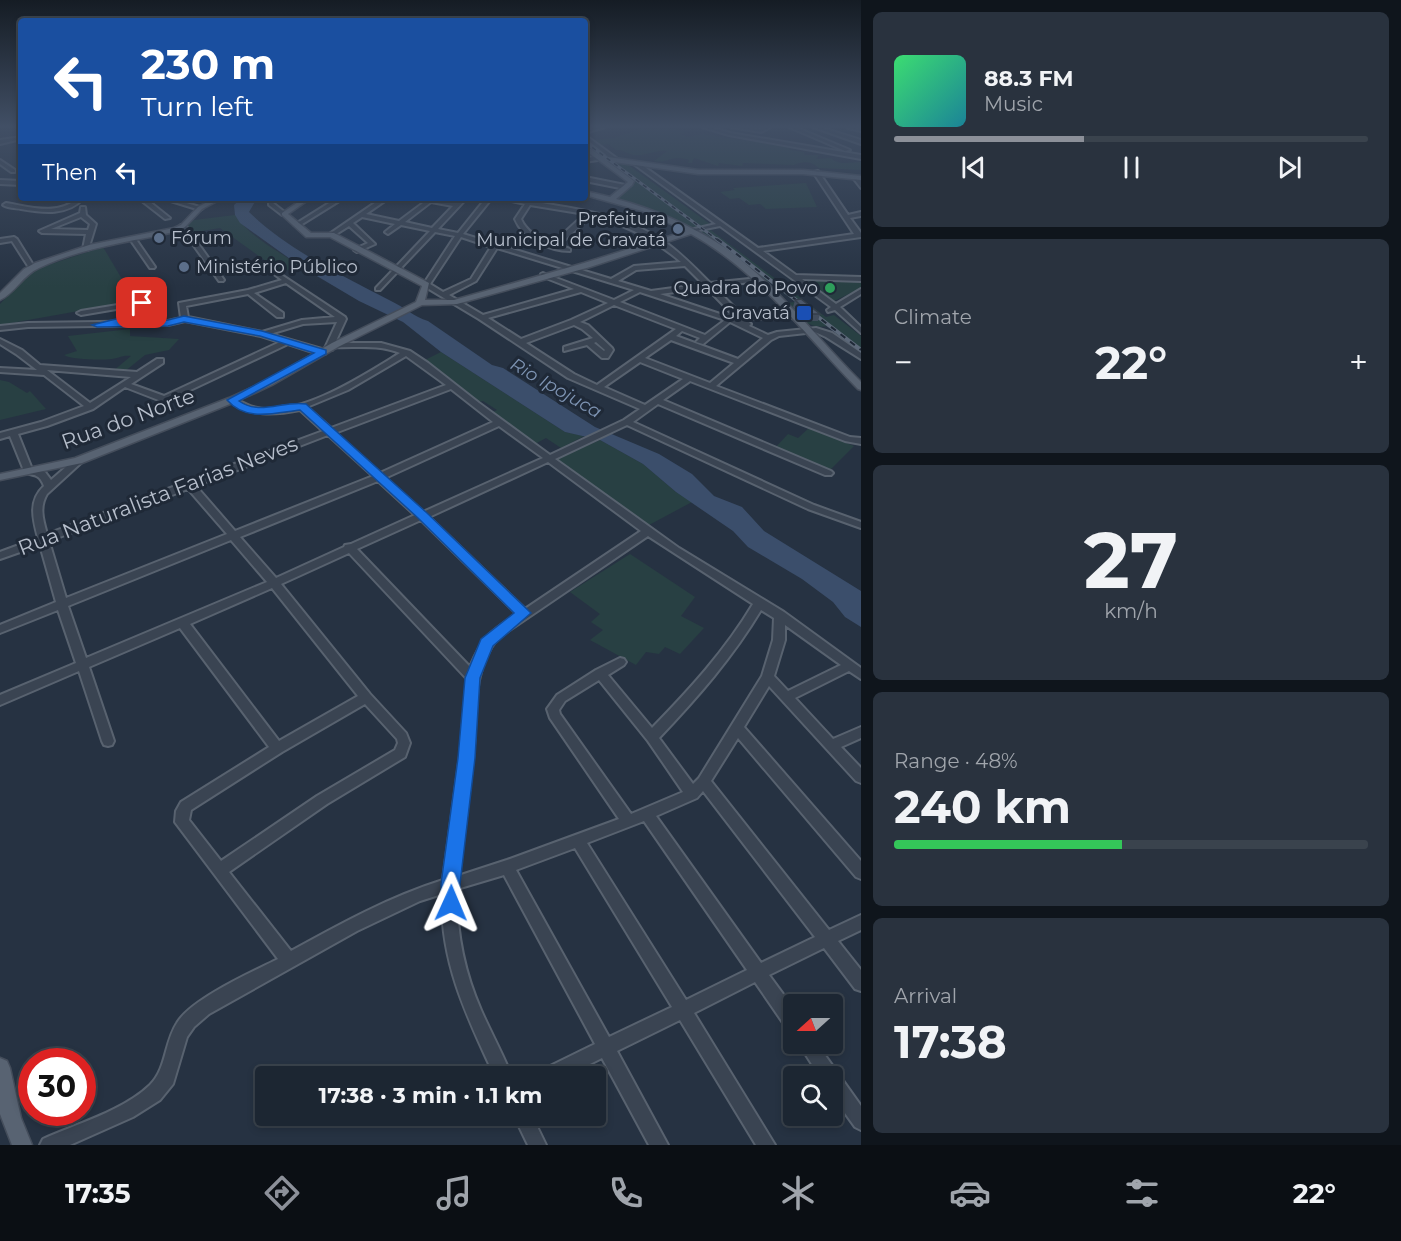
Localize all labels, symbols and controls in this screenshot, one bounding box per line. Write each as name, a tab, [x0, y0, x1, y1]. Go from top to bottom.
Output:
text: 230 m	[141, 38, 275, 90]
icon: left	[42, 42, 120, 120]
text: 88.3 FM	[984, 65, 1074, 92]
text: Turn left	[141, 90, 254, 123]
text: Music	[984, 92, 1043, 116]
icon: previous	[957, 151, 990, 184]
icon: pause	[1115, 151, 1148, 184]
icon: next	[1273, 151, 1306, 184]
icon: left	[110, 156, 143, 189]
text: Then	[42, 159, 98, 186]
place label: Prefeitura Municipal de Gravatá	[476, 208, 666, 251]
marker: Prefeitura Municipal de Gravatá	[671, 222, 685, 236]
place label: Fórum	[171, 227, 232, 249]
marker: Fórum	[152, 231, 166, 245]
place label: Ministério Público	[196, 256, 358, 278]
marker: Ministério Público	[177, 260, 191, 274]
pin	[116, 277, 167, 328]
place label: Quadra do Povo	[673, 277, 818, 299]
marker: Quadra do Povo	[823, 281, 837, 295]
icon: arrive	[125, 286, 158, 319]
place label: Gravatá	[722, 302, 790, 324]
marker: Gravatá	[795, 304, 813, 322]
text: Climate	[894, 305, 972, 329]
text: 22°	[1095, 335, 1167, 390]
text: −	[894, 342, 913, 382]
text: +	[1349, 342, 1368, 382]
water label: Rio Ipojuca	[506, 353, 606, 423]
street label: Rua do Norte	[58, 383, 198, 454]
street label: Rua Naturalista Farias Neves	[14, 431, 301, 561]
text: 27	[1084, 512, 1178, 608]
text: km/h	[1104, 599, 1158, 623]
text: Range · 48%	[894, 749, 1018, 773]
text: 240 km	[894, 779, 1071, 834]
position arrow	[419, 871, 483, 935]
text: Arrival	[894, 984, 957, 1008]
north arrow	[783, 994, 843, 1054]
map controls	[783, 994, 843, 1126]
text: 17:38	[894, 1014, 1007, 1069]
speed limit sign: 30	[18, 1048, 96, 1126]
button: search	[783, 1066, 843, 1126]
text: 17:38 · 3 min · 1.1 km	[319, 1082, 542, 1109]
icon: directions	[261, 1172, 303, 1214]
icon: music	[433, 1172, 475, 1214]
icon: phone	[605, 1172, 647, 1214]
icon: climate	[777, 1172, 819, 1214]
icon: car	[949, 1172, 991, 1214]
icon: filters	[1121, 1172, 1163, 1214]
text: 17:35	[65, 1177, 131, 1210]
text: 22°	[1293, 1177, 1336, 1210]

